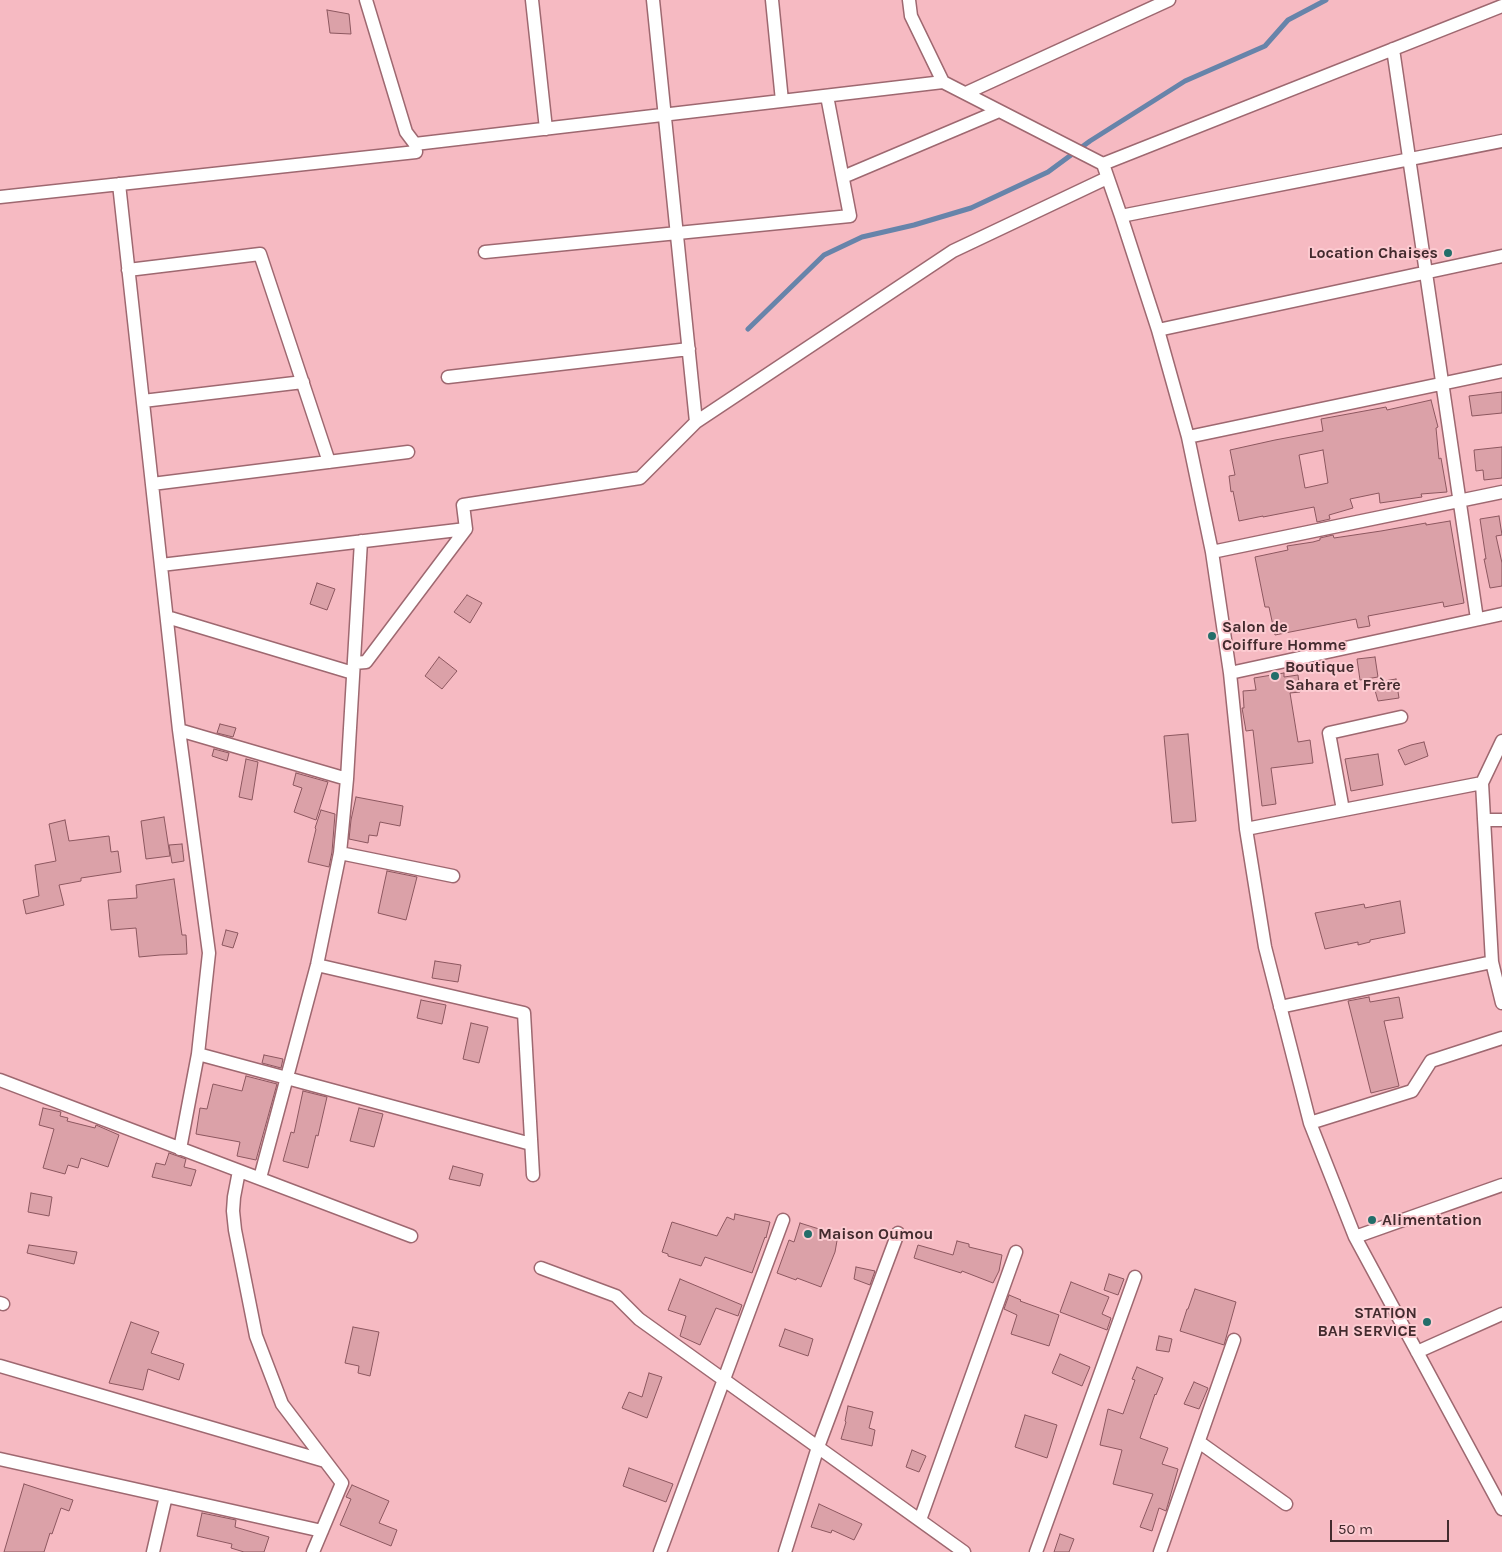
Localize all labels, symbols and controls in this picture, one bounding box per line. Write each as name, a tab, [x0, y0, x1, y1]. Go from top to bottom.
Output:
place label: Location Chaises	[1309, 243, 1438, 263]
marker: Location Chaises	[1442, 247, 1454, 259]
place label: Salon de Coiffure Homme	[1222, 617, 1346, 655]
marker: Salon de Coiffure Homme	[1206, 630, 1218, 642]
place label: Boutique Sahara et Frère	[1285, 657, 1401, 695]
marker: Boutique Sahara et Frère	[1269, 670, 1281, 682]
place label: Alimentation	[1382, 1210, 1482, 1230]
marker: Alimentation	[1366, 1214, 1378, 1226]
place label: Maison Oumou	[818, 1224, 933, 1244]
marker: Maison Oumou	[802, 1228, 814, 1240]
place label: STATION BAH SERVICE	[1317, 1303, 1417, 1341]
marker: STATION BAH SERVICE	[1421, 1316, 1433, 1328]
scale bar	[1332, 1510, 1451, 1542]
text: 50 m	[1338, 1520, 1373, 1538]

